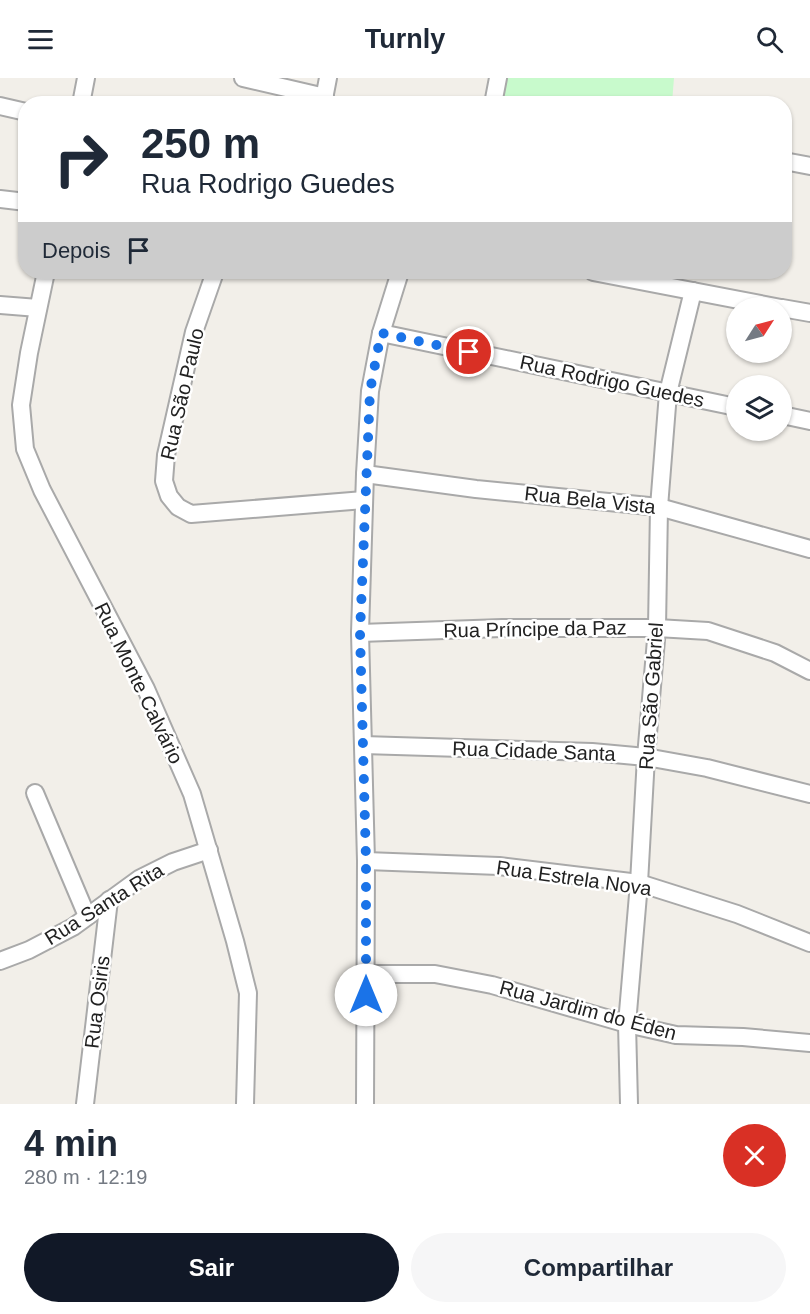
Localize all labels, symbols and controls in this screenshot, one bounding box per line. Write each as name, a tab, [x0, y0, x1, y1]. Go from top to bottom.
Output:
icon: menu	[24, 23, 57, 56]
icon: search	[753, 23, 786, 56]
text: Turnly	[365, 24, 445, 54]
icon: right	[42, 120, 120, 198]
text: 250 m	[141, 120, 260, 167]
text: Rua Rodrigo Guedes	[141, 169, 395, 199]
icon: arrive	[122, 234, 155, 267]
text: Depois	[42, 238, 110, 263]
north arrow	[726, 297, 792, 363]
map controls	[726, 297, 792, 441]
street label: Rua São Paulo	[156, 326, 208, 462]
pin	[443, 326, 494, 377]
icon: arrive	[452, 335, 485, 368]
street label: Rua Rodrigo Guedes	[518, 351, 706, 411]
button: layers	[726, 375, 792, 441]
street label: Rua Bela Vista	[523, 482, 658, 518]
street label: Rua Monte Calvário	[90, 599, 188, 767]
street label: Rua Príncipe da Paz	[443, 616, 627, 642]
street label: Rua São Gabriel	[635, 621, 667, 771]
street label: Rua Cidade Santa	[452, 737, 617, 765]
street label: Rua Estrela Nova	[495, 856, 654, 900]
street label: Rua Santa Rita	[41, 858, 168, 949]
street label: Rua Osiris	[80, 954, 114, 1050]
position arrow	[334, 963, 398, 1027]
street label: Rua Jardim do Éden	[497, 976, 679, 1044]
text: 4 min	[24, 1123, 118, 1164]
button: close	[723, 1124, 786, 1187]
text: 280 m · 12:19	[24, 1166, 147, 1188]
button: Sair	[24, 1233, 399, 1302]
button: Compartilhar	[411, 1233, 786, 1302]

